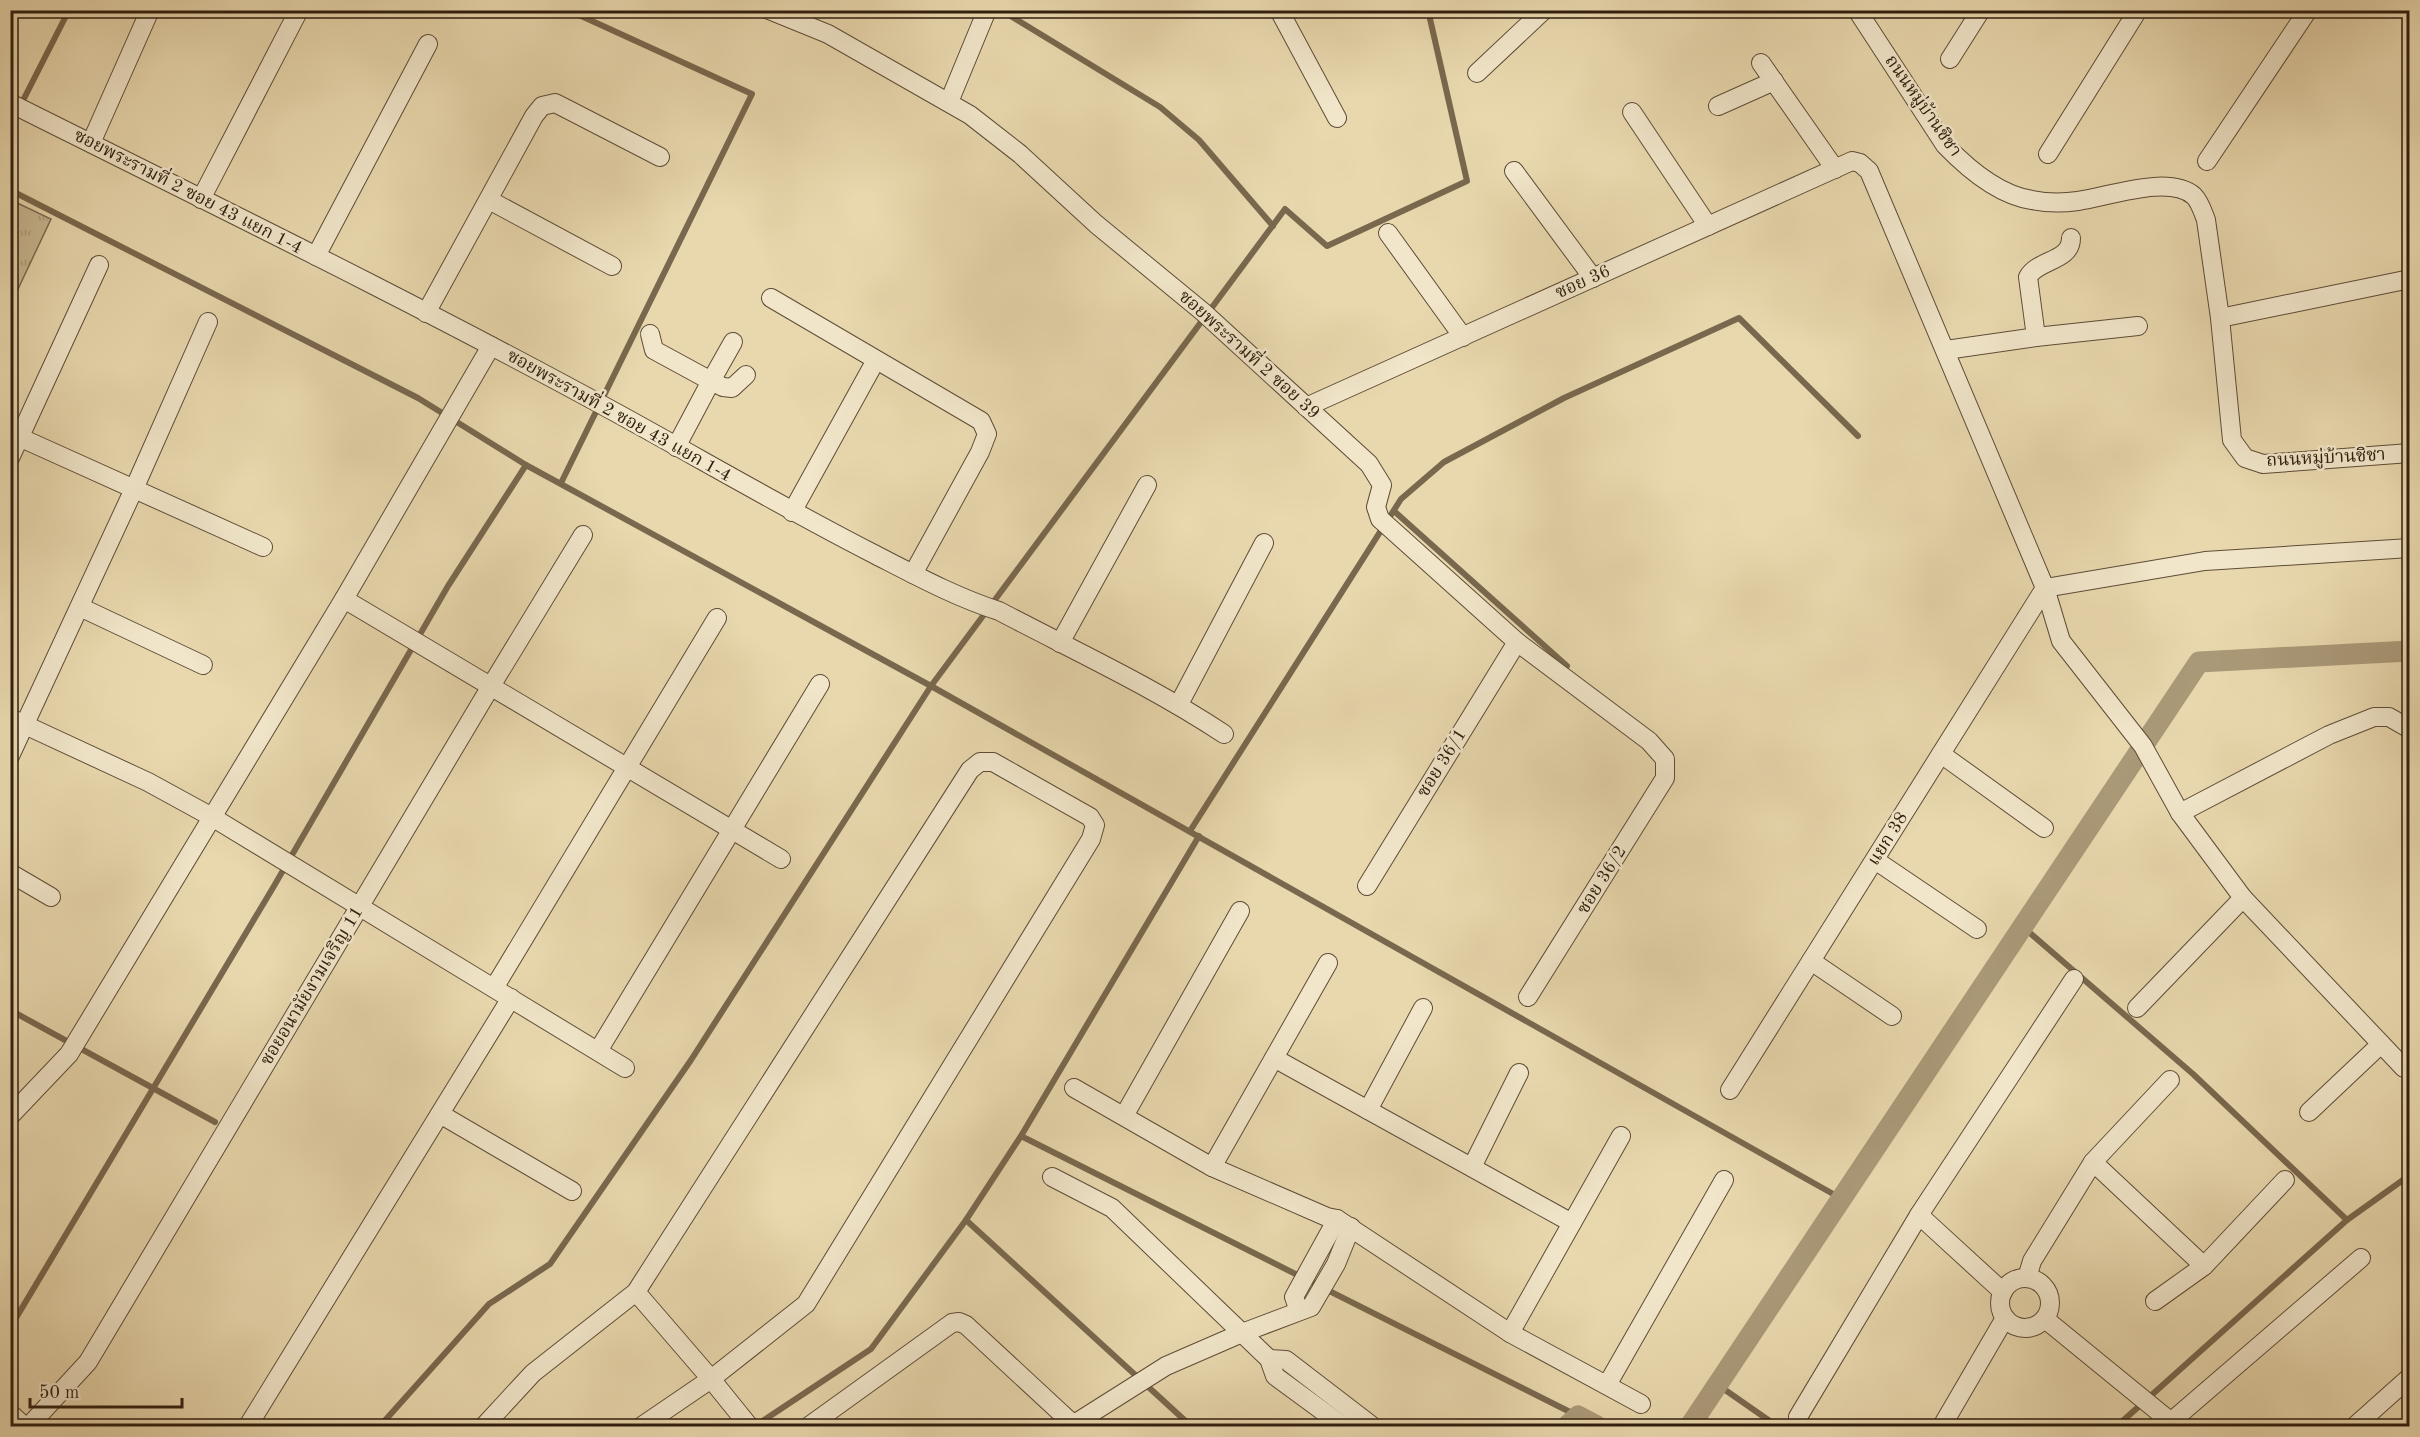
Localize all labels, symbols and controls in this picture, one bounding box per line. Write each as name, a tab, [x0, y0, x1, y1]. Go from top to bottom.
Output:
street label: ถนนหมู่บ้านชิชา	[1881, 51, 1966, 161]
street label: ซอยพระรามที่ 2 ซอย 43 แยก 1-4	[71, 121, 308, 258]
street label: ซอย 36	[1553, 262, 1613, 302]
street label: ซอยพระรามที่ 2 ซอย 39	[1175, 283, 1327, 423]
street label: ซอยพระรามที่ 2 ซอย 43 แยก 1-4	[504, 341, 737, 485]
street label: ถนนหมู่บ้านชิชา	[2266, 444, 2386, 471]
street label: ซอย 36/1	[1414, 726, 1470, 800]
street label: แยก 38	[1865, 809, 1911, 869]
street label: ซอย 36/2	[1574, 843, 1630, 917]
street label: ซอยอนามัยงามเจริญ 11	[257, 903, 367, 1069]
scale bar	[30, 1371, 182, 1409]
text: 50 m	[39, 1384, 79, 1402]

